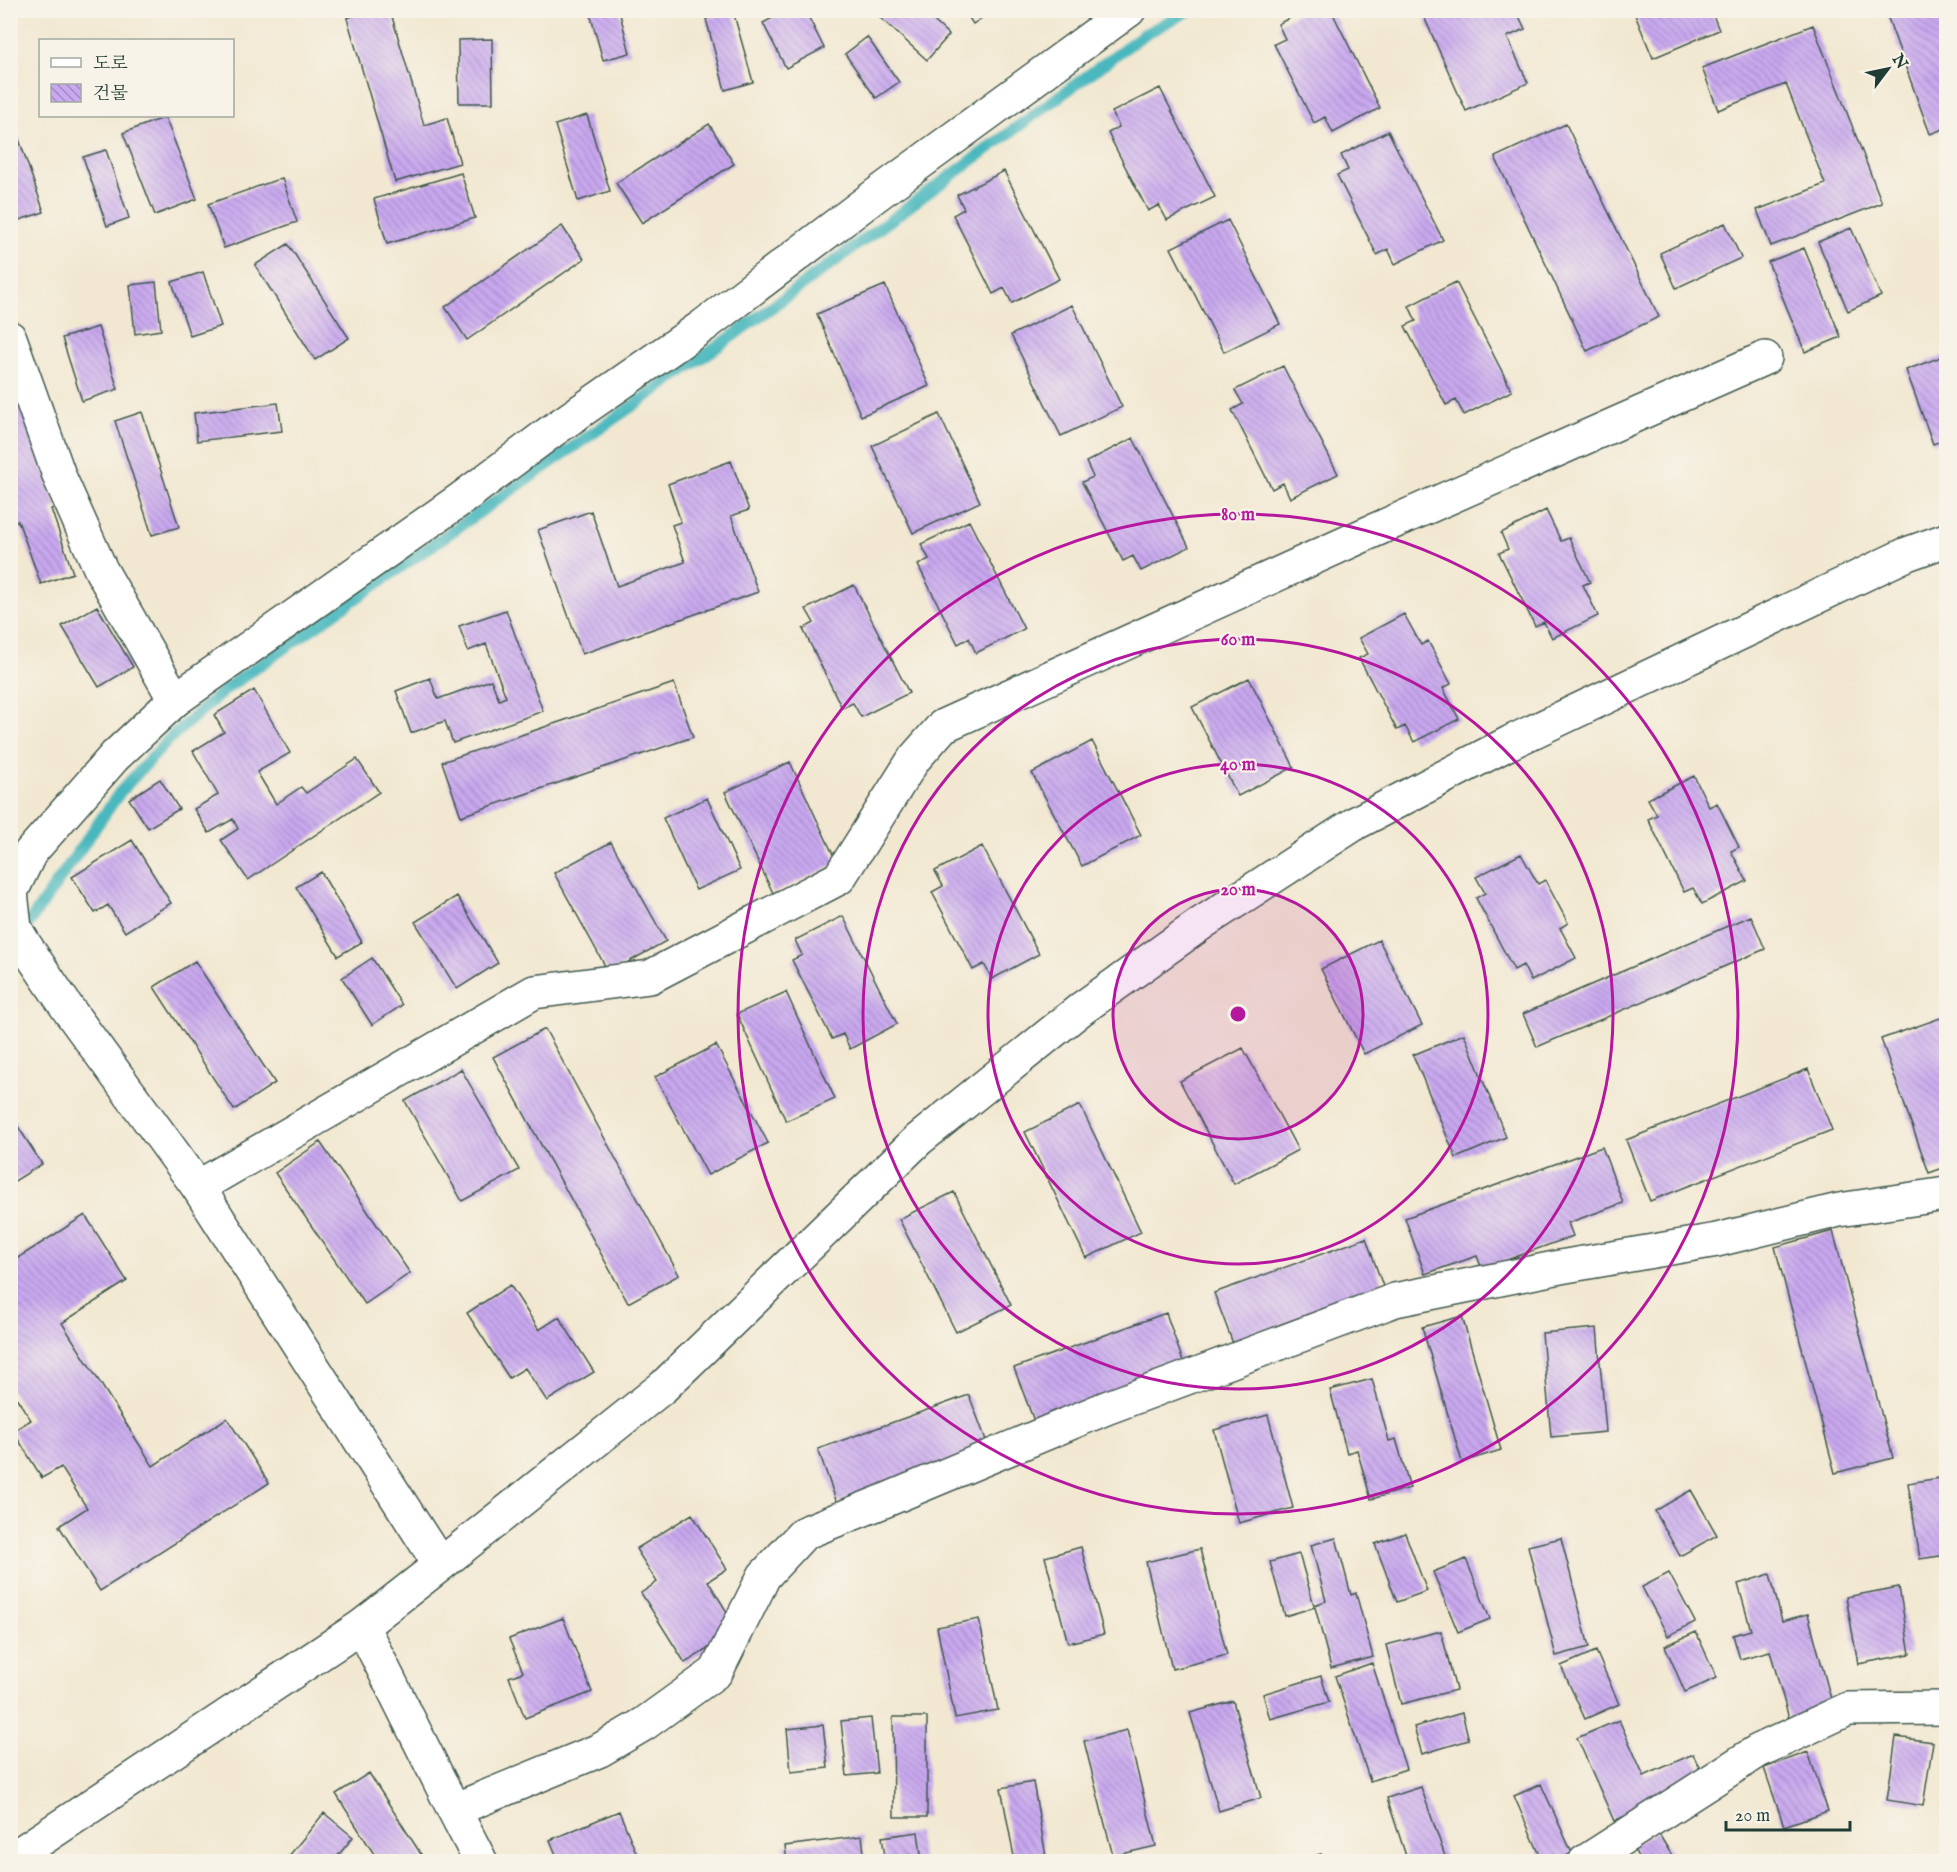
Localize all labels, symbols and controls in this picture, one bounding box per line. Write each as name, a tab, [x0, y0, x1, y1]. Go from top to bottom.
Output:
legend	[39, 39, 234, 117]
north arrow	[1858, 39, 1918, 99]
text: N	[1886, 50, 1911, 73]
text: 도로	[93, 53, 128, 76]
text: 건물	[93, 83, 128, 106]
text: 80 m	[1221, 504, 1255, 527]
text: 60 m	[1221, 629, 1255, 652]
text: 40 m	[1220, 754, 1256, 777]
text: 20 m	[1220, 879, 1256, 902]
centre of rings	[1228, 1004, 1248, 1024]
scale bar	[1726, 1794, 1850, 1832]
text: 20 m	[1735, 1805, 1770, 1828]

